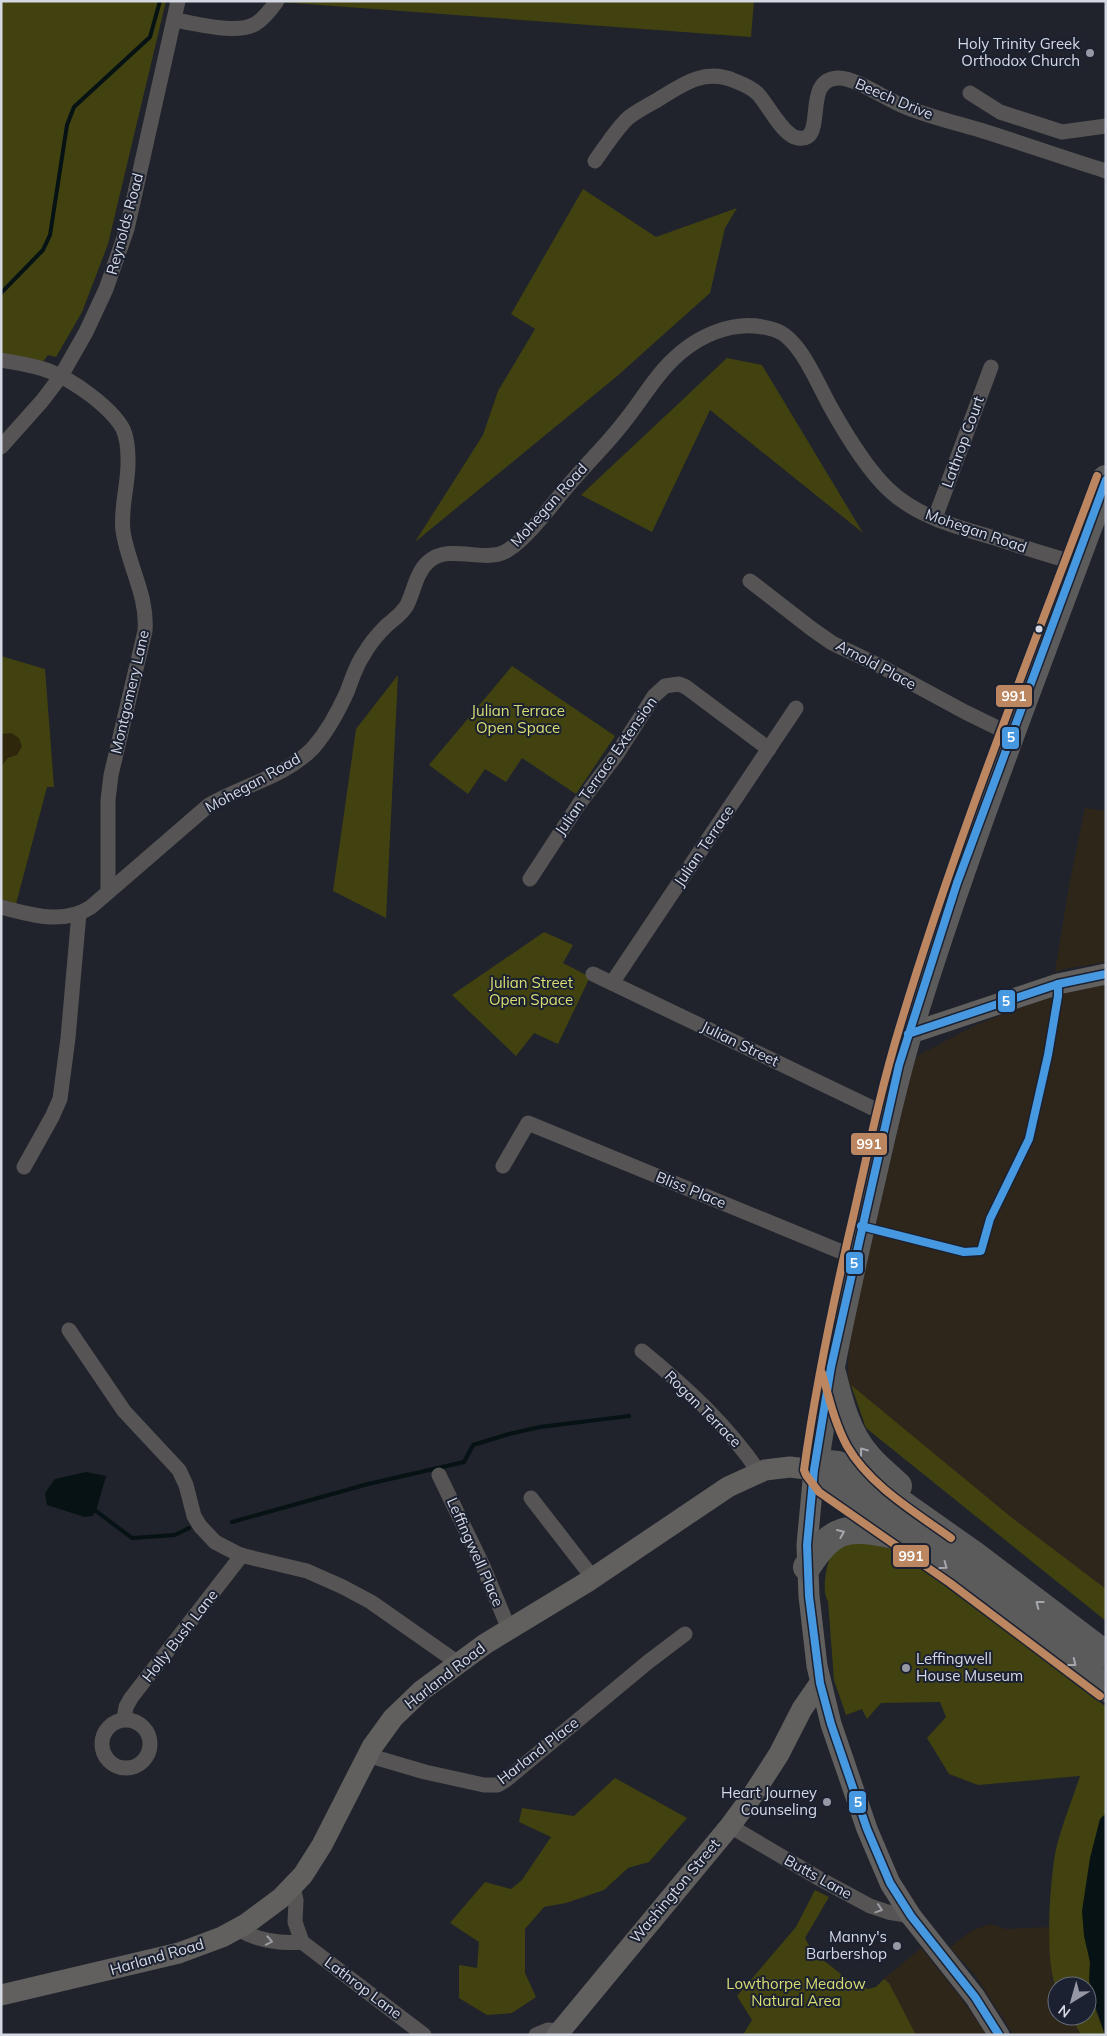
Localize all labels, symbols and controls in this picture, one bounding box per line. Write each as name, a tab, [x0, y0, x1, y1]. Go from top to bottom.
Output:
place label: Holy Trinity Greek Orthodox Church	[958, 34, 1080, 70]
marker: Holy Trinity Greek Orthodox Church	[1084, 47, 1096, 59]
street label: Beech Drive	[852, 74, 936, 123]
street label: Reynolds Road	[102, 171, 147, 277]
street label: Lathrop Court	[937, 393, 988, 490]
street label: Mohegan Road	[506, 459, 591, 550]
street label: Mohegan Road	[923, 504, 1029, 557]
unlabelled marker	[1034, 624, 1044, 634]
street label: Montgomery Lane	[106, 628, 153, 756]
street label: Arnold Place	[833, 635, 920, 694]
line badge: 991	[995, 684, 1033, 708]
text: 991	[1001, 687, 1027, 705]
street label: Julian Terrace Extension	[550, 693, 661, 839]
park label: Julian Terrace Open Space	[471, 701, 565, 737]
line badge: 5	[1001, 726, 1020, 750]
text: 5	[1007, 728, 1015, 746]
street label: Mohegan Road	[202, 749, 304, 817]
street label: Julian Terrace	[669, 802, 738, 890]
park label: Julian Street Open Space	[489, 973, 573, 1009]
line badge: 5	[997, 989, 1016, 1013]
text: 5	[1002, 992, 1010, 1010]
street label: Julian Street	[698, 1017, 782, 1070]
line badge: 991	[850, 1132, 888, 1156]
text: 991	[856, 1135, 882, 1153]
street label: Bliss Place	[653, 1167, 729, 1212]
line badge: 5	[845, 1251, 864, 1275]
text: 5	[850, 1254, 858, 1272]
street label: Rogan Terrace	[661, 1366, 746, 1451]
one-way arrow	[861, 1448, 869, 1457]
street label: Leffingwell Place	[443, 1494, 508, 1609]
one-way arrow	[836, 1529, 844, 1539]
line badge: 991	[892, 1544, 930, 1568]
text: 991	[898, 1547, 924, 1565]
one-way arrow	[938, 1560, 947, 1568]
street label: Holly Bush Lane	[138, 1586, 222, 1686]
one-way arrow	[1035, 1601, 1045, 1610]
street label: Harland Road	[401, 1638, 489, 1713]
place label: Leffingwell House Museum	[916, 1649, 1023, 1685]
one-way arrow	[1068, 1658, 1077, 1667]
marker: Leffingwell House Museum	[900, 1662, 912, 1674]
street label: Harland Place	[493, 1713, 582, 1788]
place label: Heart Journey Counseling	[721, 1783, 817, 1819]
line badge: 5	[848, 1790, 867, 1814]
text: 5	[854, 1793, 862, 1811]
marker: Heart Journey Counseling	[821, 1796, 833, 1808]
street label: Washington Street	[625, 1835, 724, 1947]
street label: Butts Lane	[781, 1850, 855, 1903]
one-way arrow	[874, 1903, 883, 1913]
place label: Manny's Barbershop	[806, 1927, 887, 1963]
street label: Harland Road	[108, 1934, 206, 1979]
one-way arrow	[264, 1936, 273, 1946]
marker: Manny's Barbershop	[891, 1940, 903, 1952]
street label: Lathrop Lane	[321, 1952, 406, 2023]
park label: Lowthorpe Meadow Natural Area	[726, 1974, 866, 2010]
north arrow	[1047, 1976, 1097, 2026]
text: N	[1055, 2001, 1074, 2022]

